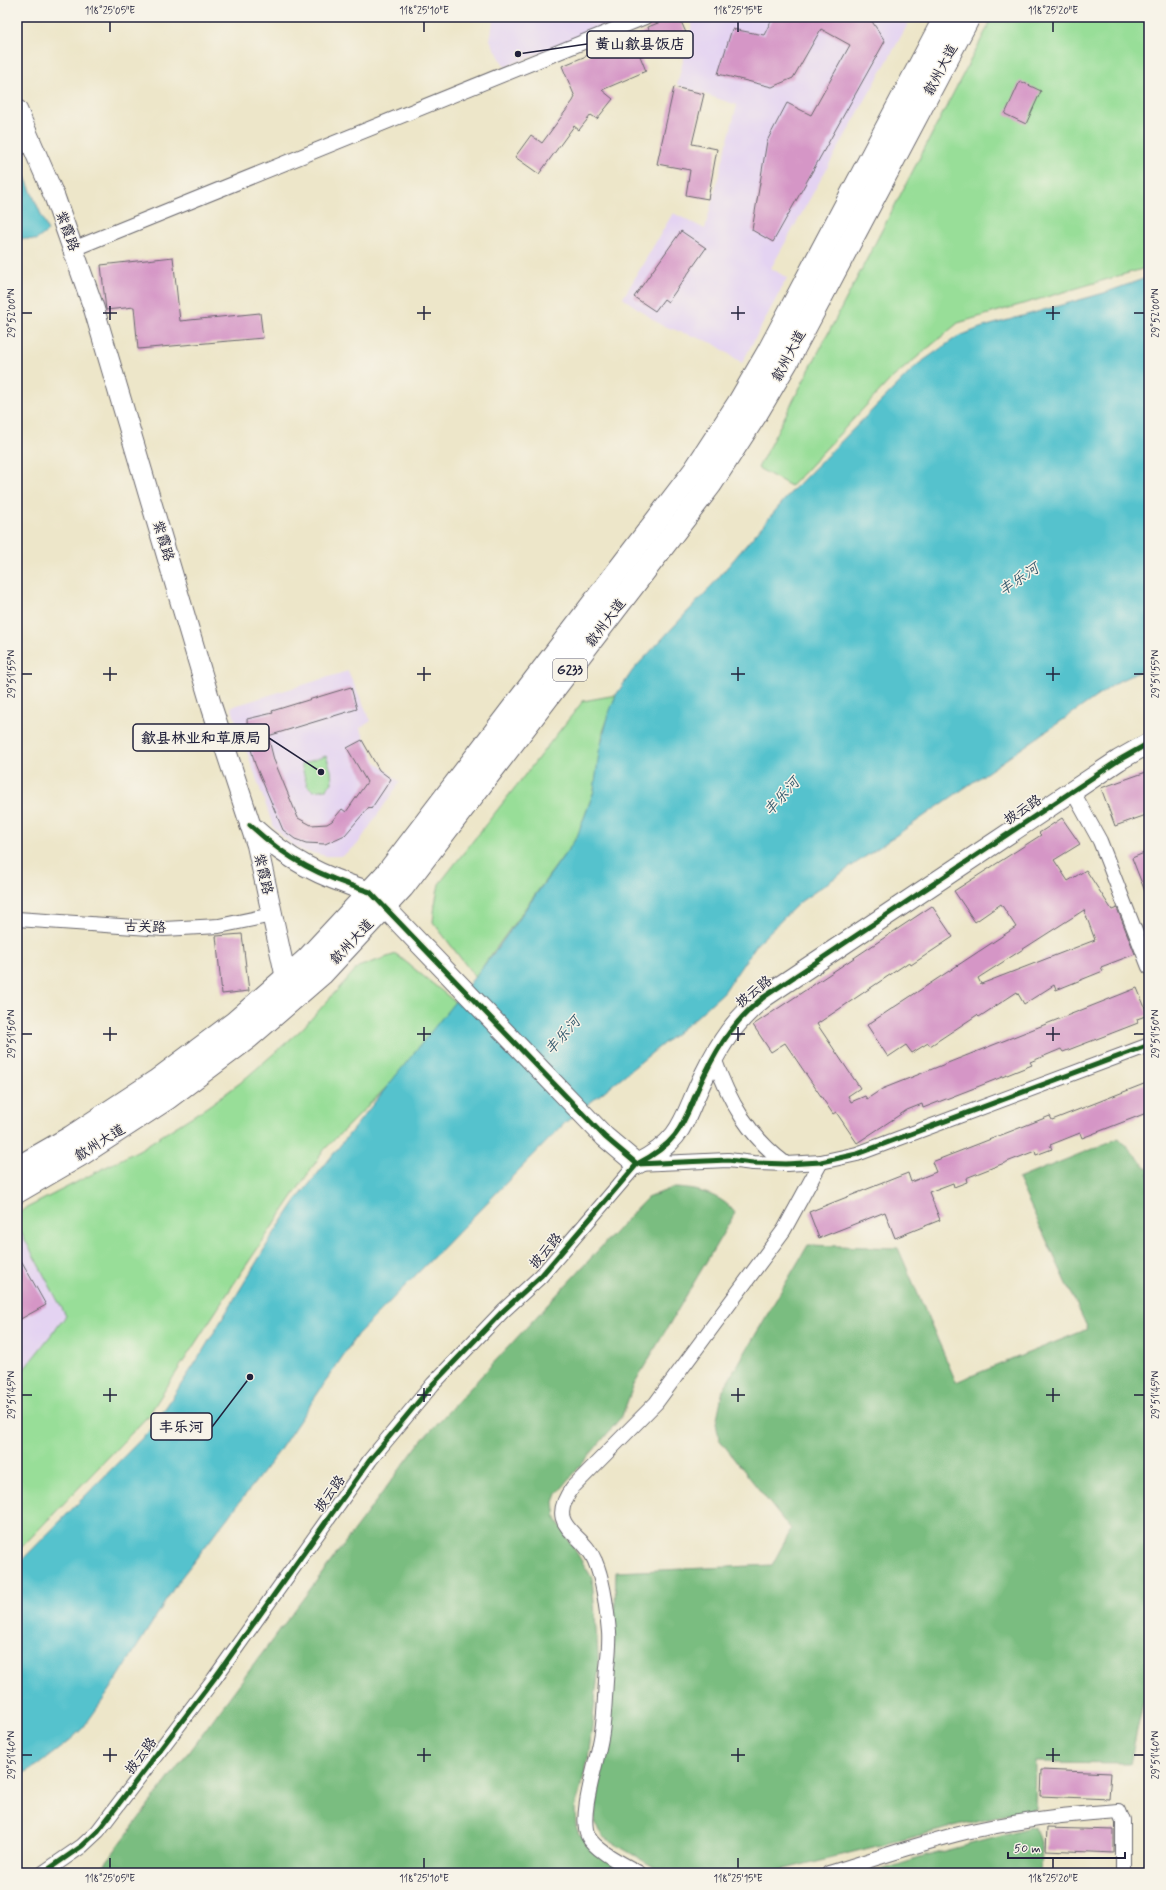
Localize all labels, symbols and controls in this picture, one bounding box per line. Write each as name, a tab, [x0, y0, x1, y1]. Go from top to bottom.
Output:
text: 118°25'05"E	[85, 4, 135, 18]
text: 118°25'10"E	[399, 4, 449, 18]
text: 118°25'15"E	[713, 4, 763, 18]
text: 118°25'20"E	[1028, 4, 1078, 18]
callout: 黄山歙县饭店	[587, 31, 693, 58]
text: 黄山歙县饭店	[595, 35, 685, 55]
street label: 歙州大道	[920, 41, 962, 99]
street label: 紫霞路	[51, 208, 83, 254]
text: 29°52'00"N	[5, 288, 19, 338]
text: 29°52'00"N	[1149, 288, 1163, 338]
street label: 歙州大道	[768, 327, 810, 385]
street label: 紫霞路	[148, 518, 178, 564]
water label: 丰乐河	[995, 557, 1046, 601]
street label: 歙州大道	[582, 595, 630, 651]
text: 29°51'55"N	[5, 650, 19, 698]
text: 29°51'55"N	[1149, 650, 1163, 698]
road number: G233	[553, 659, 587, 681]
callout: 歙县林业和草原局	[133, 724, 269, 751]
text: 歙县林业和草原局	[141, 729, 261, 749]
water label: 丰乐河	[760, 771, 806, 820]
street label: 披云路	[1001, 791, 1045, 829]
street label: 紫霞路	[250, 852, 276, 896]
street label: 歙州大道	[326, 915, 378, 969]
street label: 古关路	[124, 917, 166, 937]
street label: 披云路	[732, 972, 776, 1012]
text: 29°51'50"N	[5, 1009, 19, 1058]
text: 29°51'50"N	[1149, 1009, 1163, 1058]
water label: 丰乐河	[541, 1010, 587, 1059]
street label: 歙州大道	[71, 1121, 129, 1165]
street label: 披云路	[525, 1229, 567, 1273]
text: 29°51'45"N	[5, 1371, 19, 1419]
text: 29°51'45"N	[1149, 1371, 1163, 1419]
callout: 丰乐河	[151, 1413, 212, 1440]
text: 丰乐河	[158, 1418, 204, 1438]
street label: 披云路	[310, 1472, 350, 1516]
text: 29°51'40"N	[5, 1730, 19, 1779]
text: 29°51'40"N	[1149, 1730, 1163, 1779]
street label: 披云路	[121, 1734, 161, 1778]
scale bar	[1008, 1834, 1125, 1860]
text: 50 m	[1014, 1841, 1041, 1857]
text: 118°25'05"E	[85, 1872, 135, 1886]
text: 118°25'10"E	[399, 1872, 449, 1886]
text: 118°25'15"E	[713, 1872, 763, 1886]
text: 118°25'20"E	[1028, 1872, 1078, 1886]

